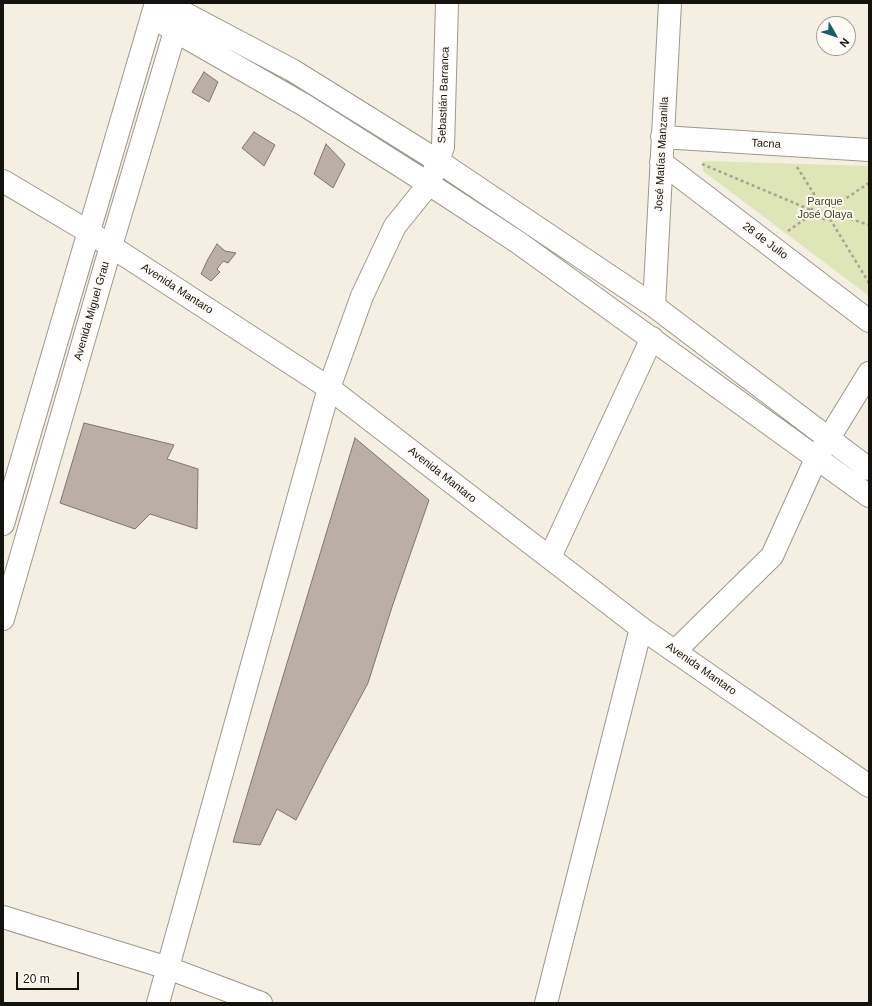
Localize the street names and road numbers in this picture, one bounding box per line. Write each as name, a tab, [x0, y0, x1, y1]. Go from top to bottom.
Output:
street label: Sebastián Barranca	[436, 46, 452, 144]
street label: José Matías Manzanilla	[652, 96, 672, 212]
street label: Tacna	[751, 137, 781, 151]
street label: 28 de Julio	[740, 220, 790, 262]
street label: Avenida Miguel Grau	[72, 260, 112, 362]
street label: Avenida Mantaro	[139, 261, 215, 317]
street label: Avenida Mantaro	[405, 444, 479, 506]
street label: Avenida Mantaro	[663, 640, 739, 698]

